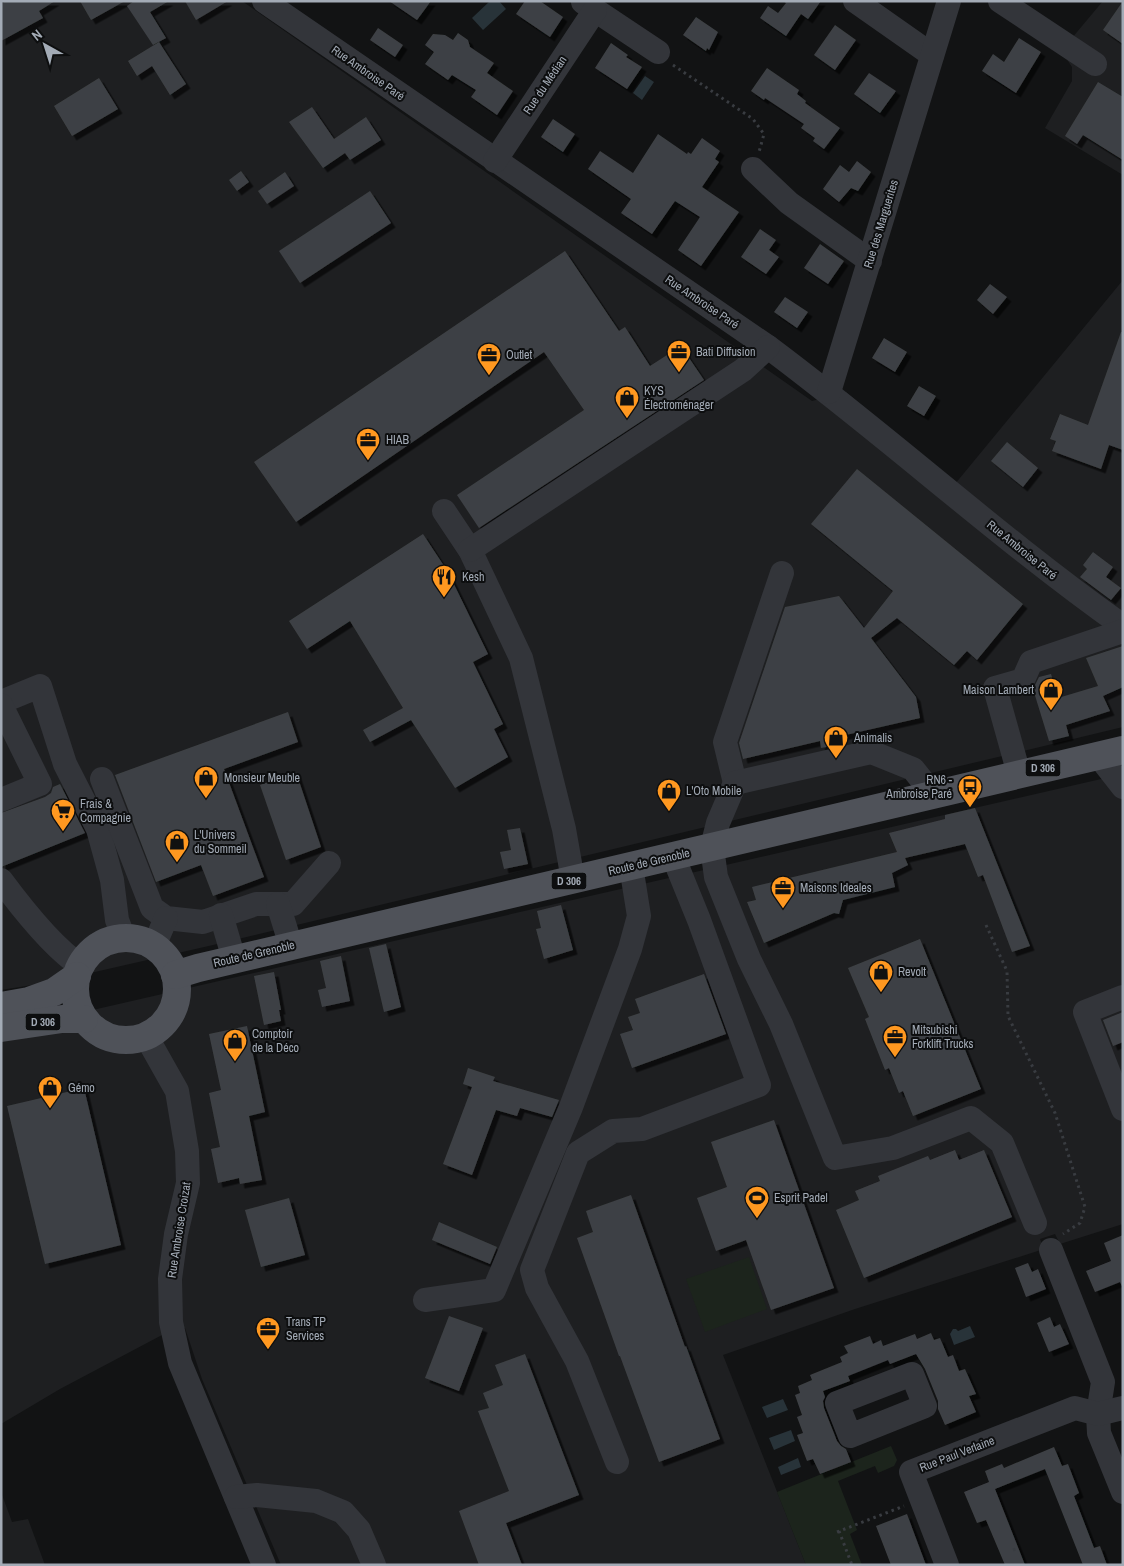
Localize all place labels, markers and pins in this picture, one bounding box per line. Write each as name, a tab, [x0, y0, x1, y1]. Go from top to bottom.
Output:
office icon: Bati Diffusion	[666, 339, 692, 373]
office icon: Outlet	[476, 342, 502, 376]
place label: Bati Diffusion	[696, 344, 755, 360]
place label: Outlet	[506, 347, 533, 363]
place label: KYS Électroménager	[644, 383, 714, 413]
shop icon: KYS Électroménager	[614, 385, 640, 419]
office icon: HIAB	[355, 427, 381, 461]
place label: HIAB	[386, 432, 409, 448]
restaurant icon: Kesh	[431, 564, 457, 598]
place label: Kesh	[462, 569, 484, 585]
shop icon: Maison Lambert	[1038, 677, 1064, 711]
place label: Maison Lambert	[963, 682, 1034, 698]
shop icon: Animalis	[823, 725, 849, 759]
place label: Animalis	[853, 730, 892, 746]
shop icon: Monsieur Meuble	[193, 765, 219, 799]
place label: Monsieur Meuble	[224, 770, 300, 786]
place label: RN6 - Ambroise Paré	[885, 772, 953, 802]
bus stop icon: RN6 - Ambroise Paré	[957, 774, 983, 808]
shop icon: L'Oto Mobile	[656, 778, 682, 812]
place label: L'Oto Mobile	[686, 783, 742, 799]
place label: Frais & Compagnie	[80, 796, 131, 826]
supermarket icon: Frais & Compagnie	[50, 798, 76, 832]
place label: L'Univers du Sommeil	[194, 827, 247, 857]
shop icon: L'Univers du Sommeil	[164, 829, 190, 863]
office icon: Maisons Ideales	[770, 875, 796, 909]
place label: Maisons Ideales	[800, 880, 872, 896]
shop icon: Revolt	[868, 959, 894, 993]
place label: Revolt	[898, 964, 926, 980]
place label: Mitsubishi Forklift Trucks	[912, 1022, 973, 1052]
office icon: Mitsubishi Forklift Trucks	[882, 1024, 908, 1058]
place label: Comptoir de la Déco	[252, 1026, 299, 1056]
shop icon: Comptoir de la Déco	[222, 1028, 248, 1062]
shop icon: Gémo	[37, 1075, 63, 1109]
place label: Gémo	[68, 1080, 95, 1096]
sports icon: Esprit Padel	[744, 1185, 770, 1219]
place label: Esprit Padel	[774, 1190, 828, 1206]
place label: Trans TP Services	[286, 1314, 326, 1344]
office icon: Trans TP Services	[255, 1316, 281, 1350]

